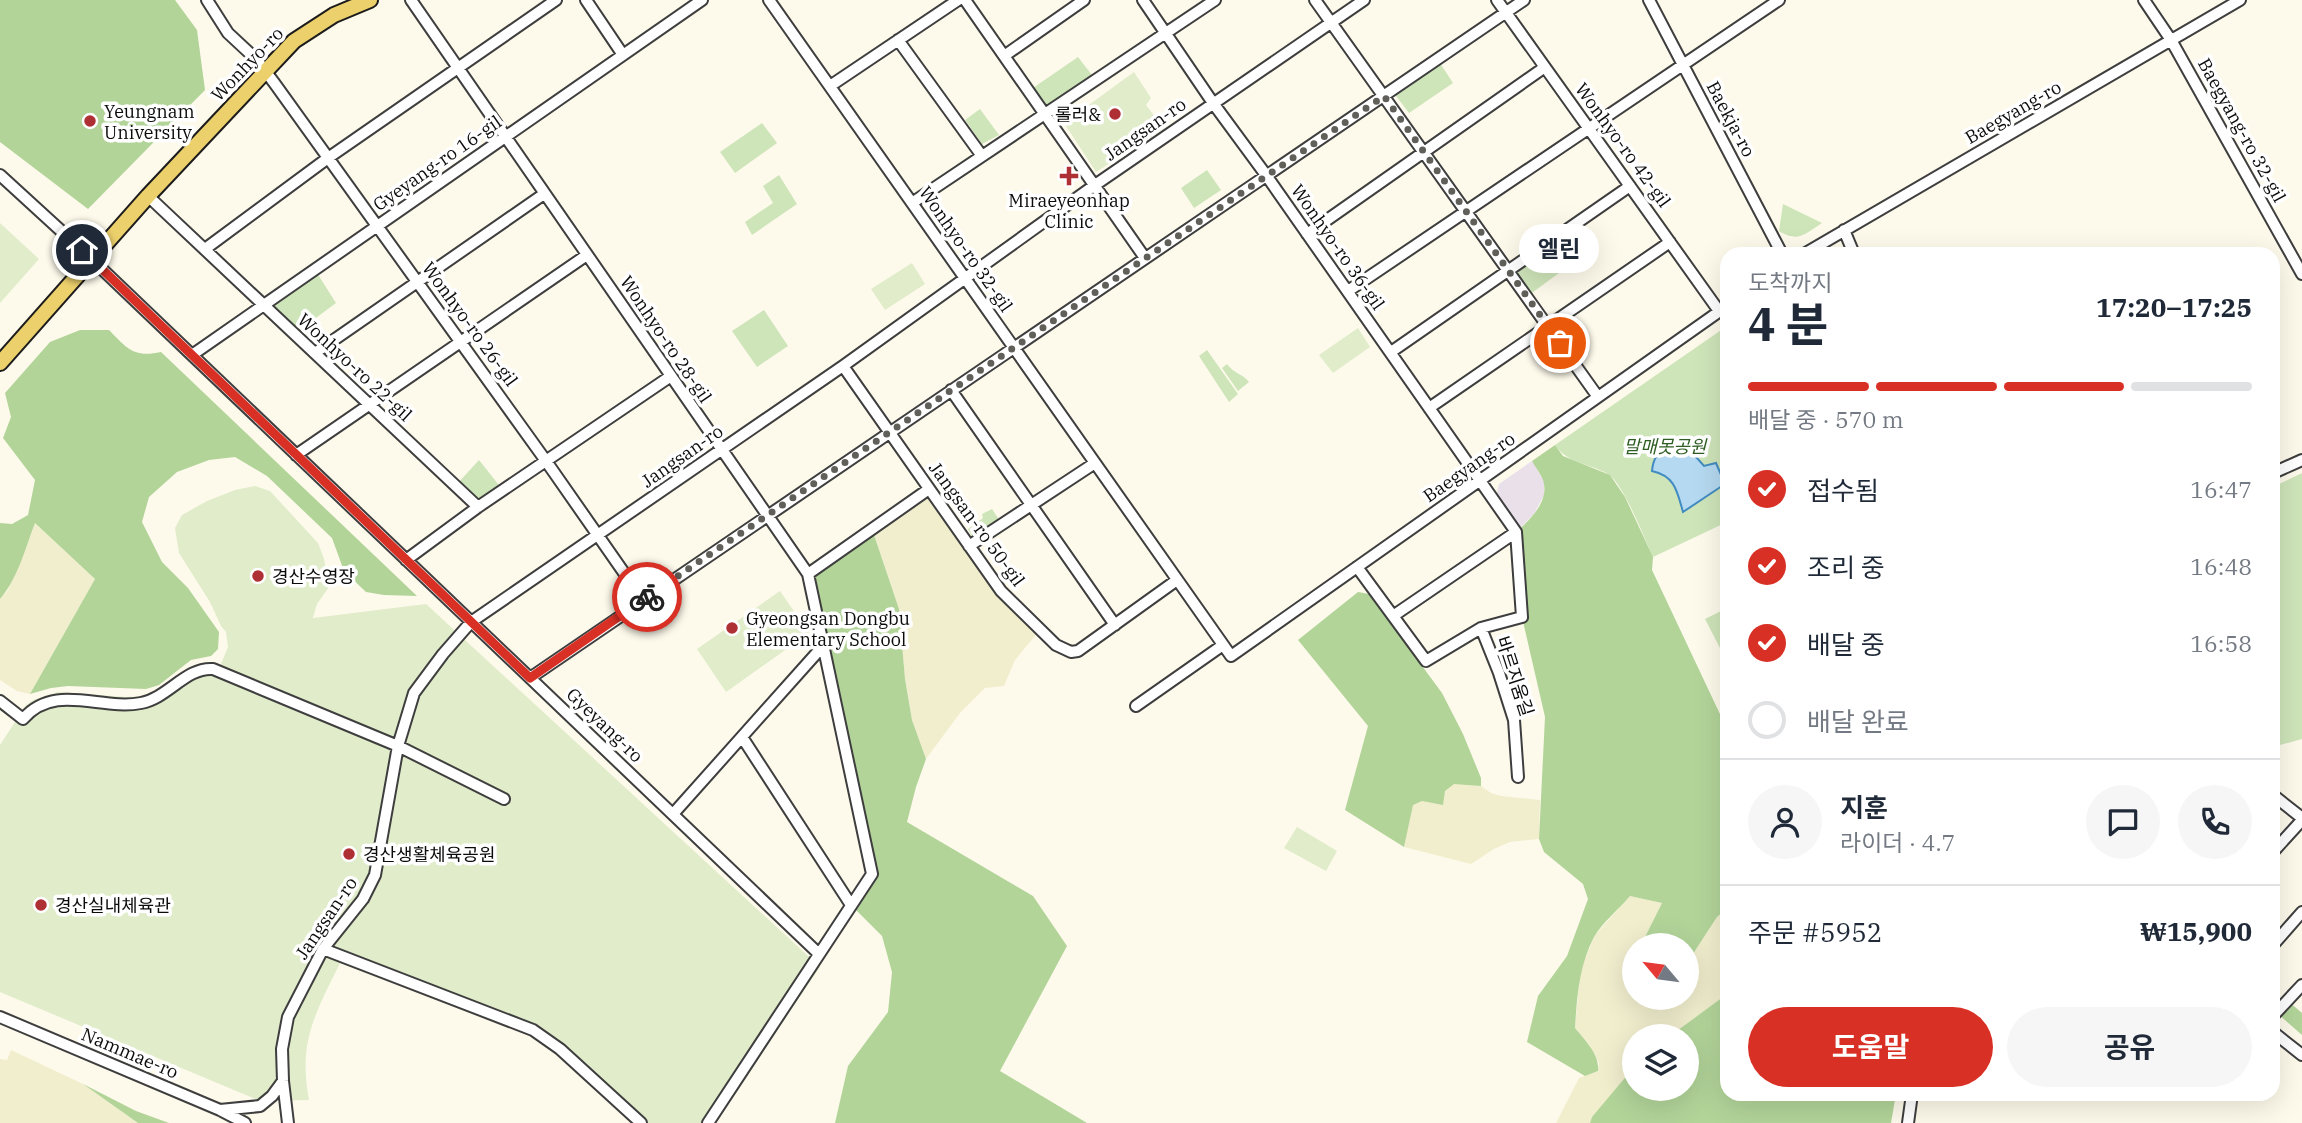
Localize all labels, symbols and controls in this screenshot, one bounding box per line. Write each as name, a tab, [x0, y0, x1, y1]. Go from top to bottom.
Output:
street label: Wonhyo-ro	[206, 22, 288, 106]
street label: Baegyang-ro 32-gil	[2193, 54, 2291, 206]
street label: Baegyang-ro	[1961, 75, 2065, 149]
street label: Baekja-ro	[1701, 77, 1761, 161]
street label: Wonhyo-ro 42-gil	[1570, 78, 1676, 212]
street label: Jangsan-ro	[1100, 92, 1190, 166]
place label: Yeungnam University	[104, 100, 195, 144]
place label: 롤러&	[1055, 103, 1101, 126]
marker: 롤러&	[1107, 106, 1123, 122]
street label: Gyeyang-ro 16-gil	[368, 110, 506, 216]
marker: Yeungnam University	[82, 113, 98, 129]
marker: Miraeyeonhap Clinic	[1059, 166, 1079, 186]
street label: Wonhyo-ro 36-gil	[1286, 180, 1390, 314]
street label: Wonhyo-ro 32-gil	[914, 182, 1018, 316]
place label: Miraeyeonhap Clinic	[1008, 189, 1130, 233]
pin	[52, 220, 112, 280]
callout: 엘린	[1520, 224, 1600, 273]
icon: home	[63, 231, 101, 269]
text: 엘린	[1538, 233, 1580, 263]
street label: Wonhyo-ro 26-gil	[417, 257, 523, 391]
text: 도착까지	[1748, 267, 1833, 297]
street label: Wonhyo-ro 28-gil	[615, 271, 717, 407]
text: 17:20–17:25	[2096, 290, 2252, 324]
text: 4 분	[1748, 294, 1829, 354]
street label: Wonhyo-ro 22-gil	[293, 308, 417, 426]
pin	[1530, 313, 1590, 373]
icon: bag	[1541, 324, 1579, 362]
text: 배달 중 · 570 m	[1748, 404, 1904, 434]
street label: Jangsan-ro	[637, 419, 727, 493]
street label: Baegyang-ro	[1418, 427, 1520, 507]
park label: 말매못공원	[1624, 435, 1708, 458]
street label: Jangsan-ro 50-gil	[924, 457, 1030, 591]
icon: check	[1748, 470, 1786, 508]
text: 접수됨	[1807, 473, 1879, 507]
text: 16:47	[2190, 474, 2252, 504]
icon: check	[1748, 547, 1786, 585]
text: 조리 중	[1807, 550, 1885, 584]
text: 16:48	[2190, 551, 2252, 581]
courier	[612, 562, 682, 632]
place label: 경산수영장	[272, 565, 355, 588]
marker: 경산수영장	[250, 568, 266, 584]
icon: bike	[628, 578, 666, 616]
place label: Gyeongsan Dongbu Elementary School	[746, 607, 910, 651]
marker: Gyeongsan Dongbu Elementary School	[724, 620, 740, 636]
icon: check	[1748, 624, 1786, 662]
text: 배달 중	[1807, 627, 1885, 661]
text: 16:58	[2190, 628, 2252, 658]
street label: 바르지움길	[1491, 633, 1539, 719]
street label: Gyeyang-ro	[562, 683, 648, 767]
text: 배달 완료	[1807, 704, 1909, 738]
button: person	[1748, 785, 1822, 859]
button: chat	[2086, 785, 2160, 859]
button: phone	[2178, 785, 2252, 859]
text: 지훈	[1840, 790, 1888, 824]
text: 라이더 · 4.7	[1840, 827, 1955, 857]
place label: 경산생활체육공원	[363, 843, 495, 866]
marker: 경산생활체육공원	[341, 846, 357, 862]
street label: Jangsan-ro	[290, 872, 362, 964]
place label: 경산실내체육관	[55, 894, 171, 917]
marker: 경산실내체육관	[33, 897, 49, 913]
text: ₩15,900	[2140, 914, 2252, 948]
text: 주문 #5952	[1748, 915, 1882, 949]
north arrow	[1622, 933, 1699, 1010]
map controls	[1622, 933, 1699, 1101]
button: 도움말	[1748, 1007, 1993, 1087]
button: 공유	[2007, 1007, 2252, 1087]
street label: Nammae-ro	[78, 1022, 182, 1084]
button: layers	[1622, 1024, 1699, 1101]

